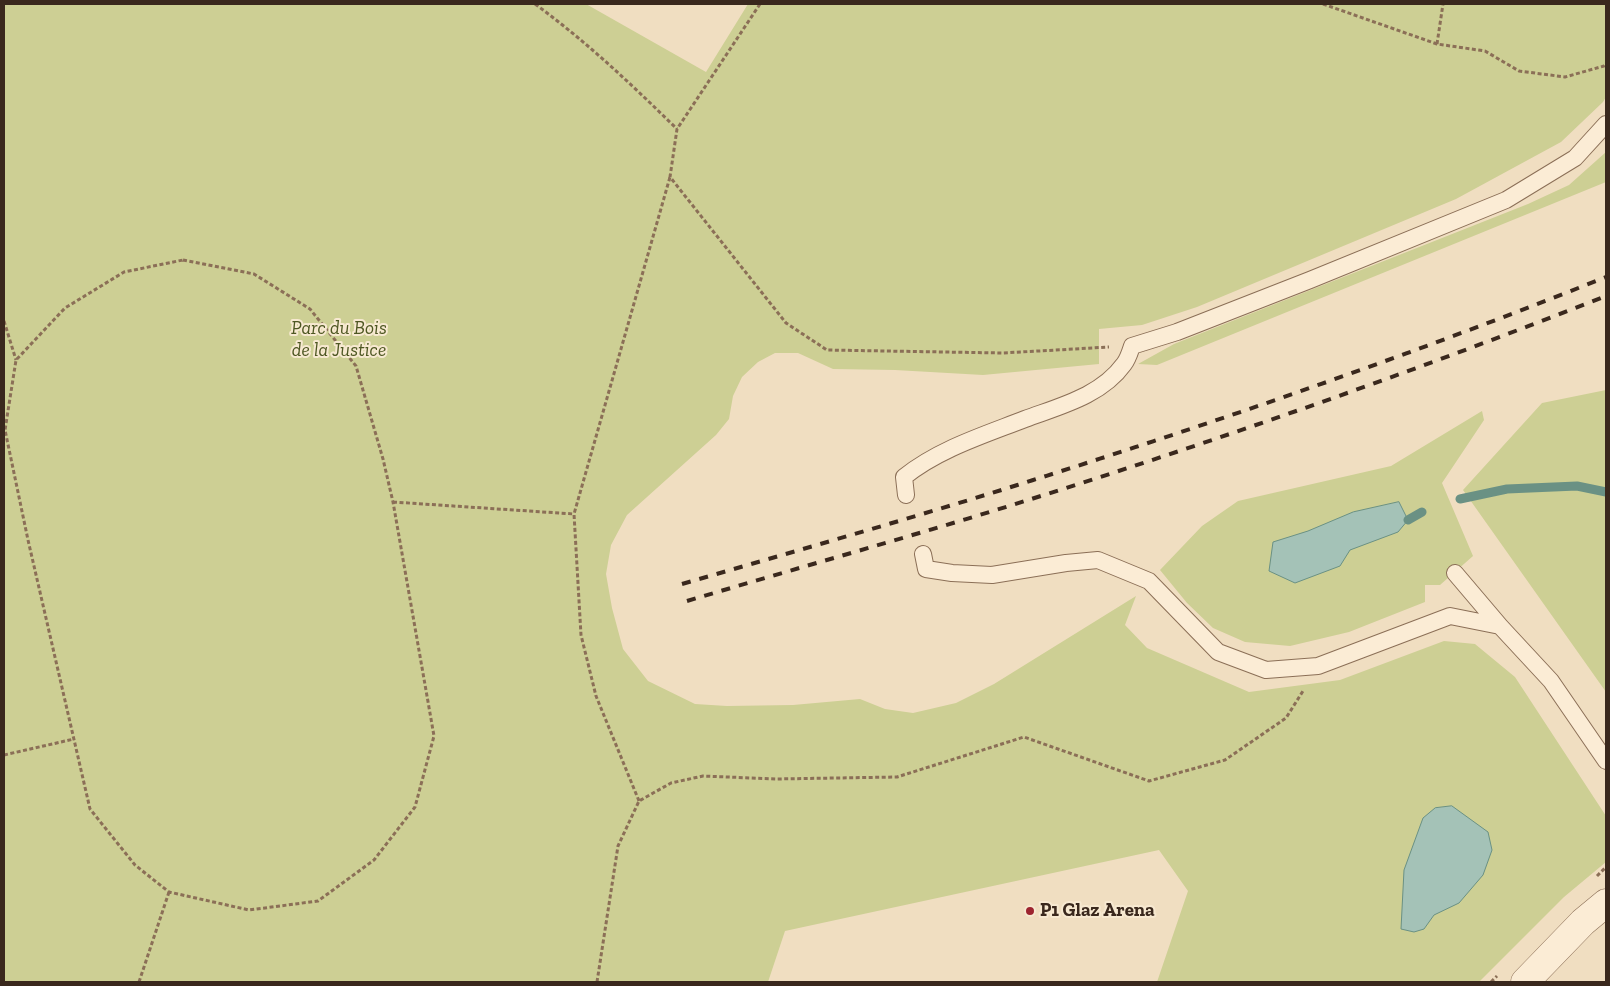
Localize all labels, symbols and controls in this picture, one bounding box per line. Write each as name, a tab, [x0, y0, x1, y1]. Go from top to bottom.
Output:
park label: Parc du Bois de la Justice	[291, 318, 387, 362]
place label: P1 Glaz Arena	[1040, 900, 1155, 922]
marker: P1 Glaz Arena	[1024, 905, 1036, 917]

